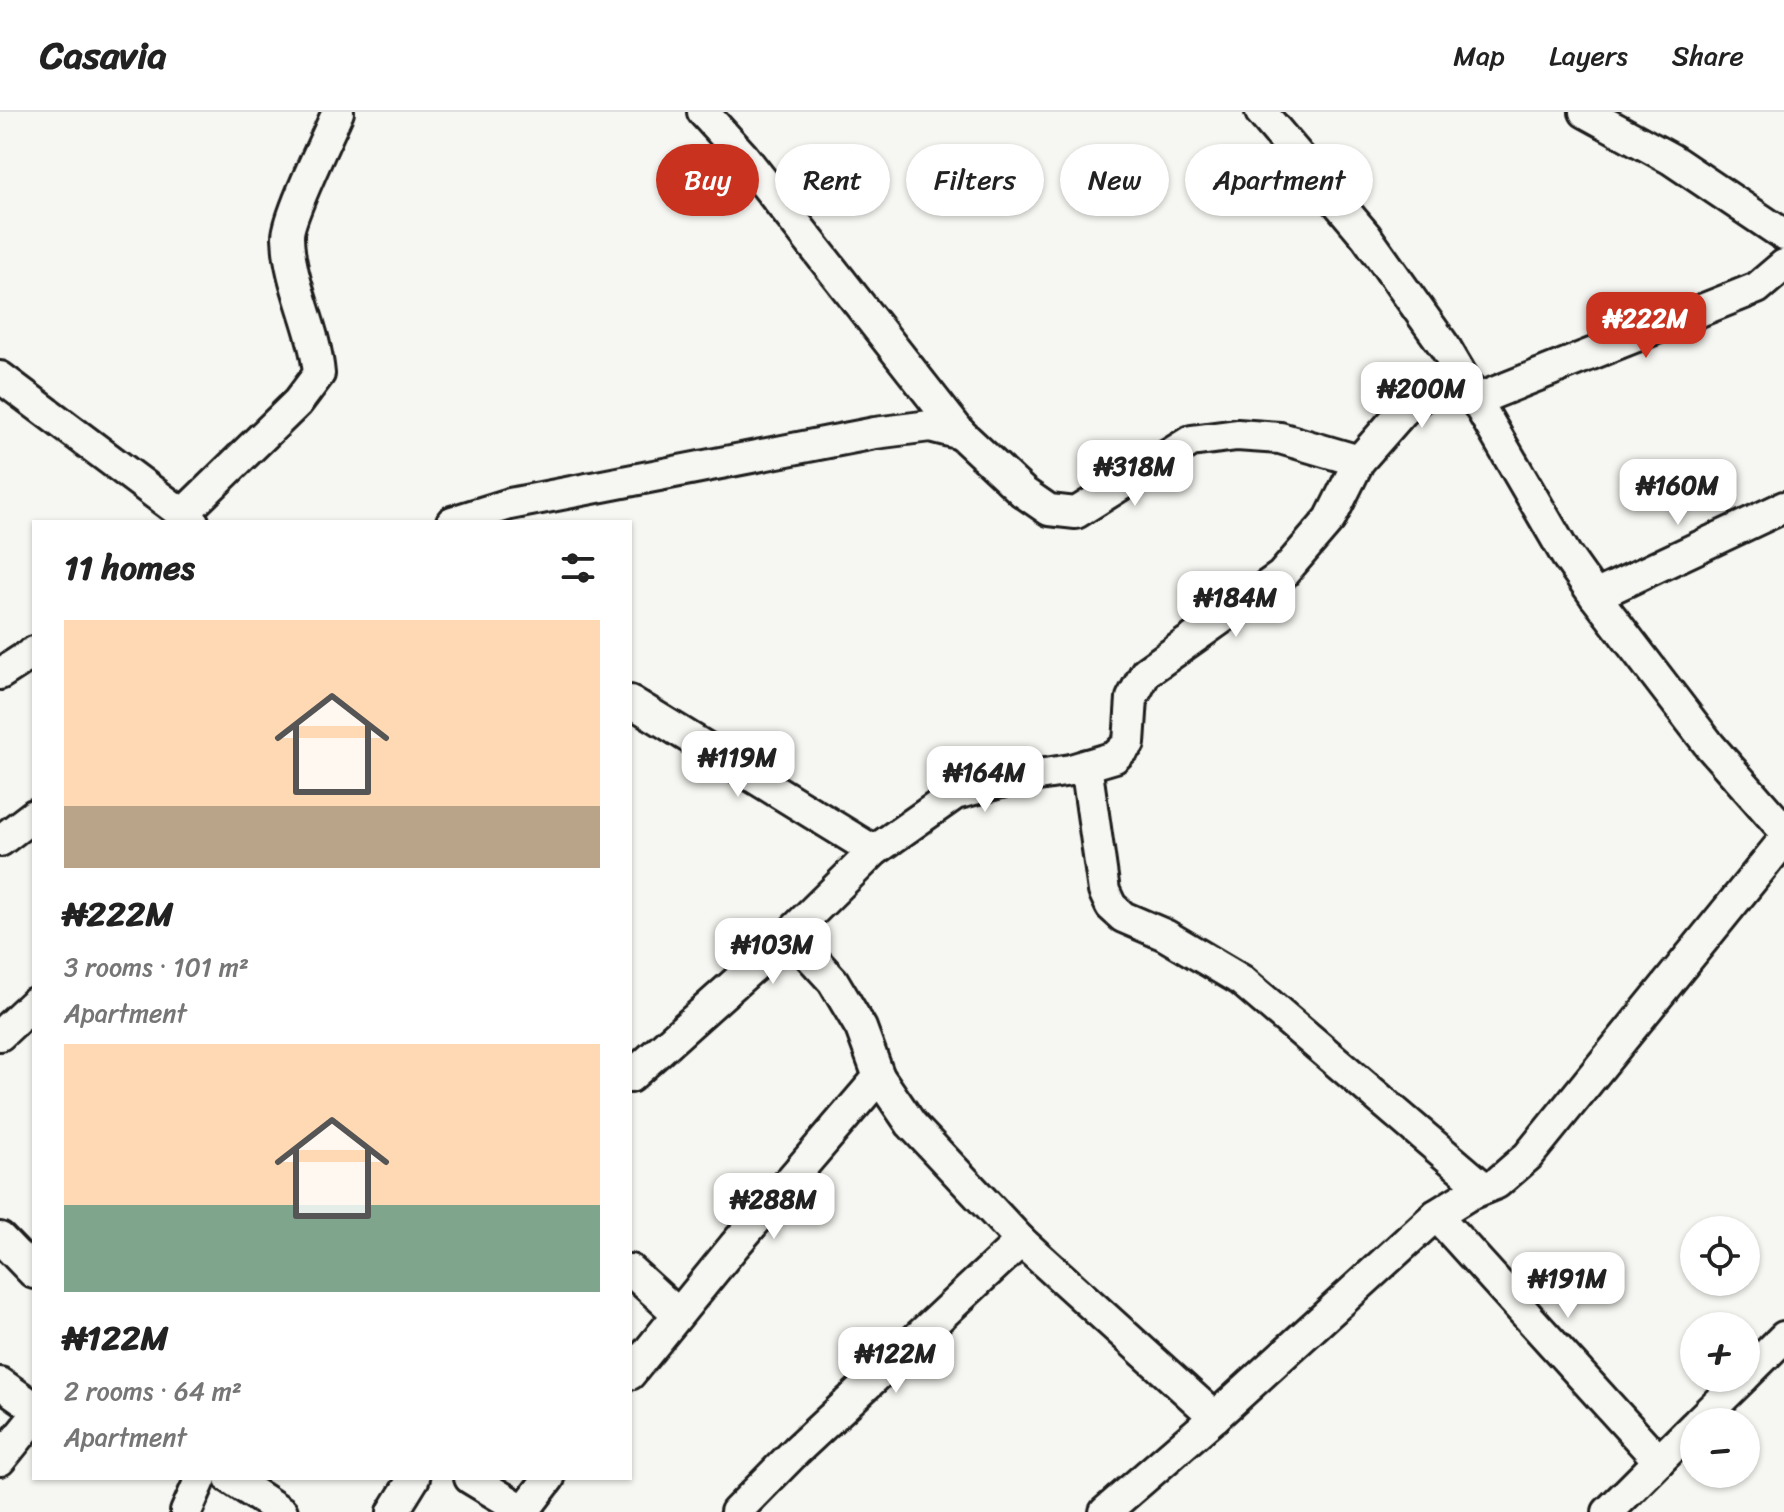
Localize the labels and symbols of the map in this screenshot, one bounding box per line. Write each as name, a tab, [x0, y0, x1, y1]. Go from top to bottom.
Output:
pin: ₦222M	[1590, 292, 1702, 360]
pin: ₦200M	[1366, 362, 1478, 430]
pin: ₦318M	[1079, 440, 1191, 508]
pin: ₦160M	[1622, 459, 1734, 527]
pin: ₦184M	[1180, 571, 1292, 639]
pin: ₦119M	[682, 731, 794, 799]
pin: ₦164M	[929, 746, 1041, 814]
pin: ₦103M	[717, 918, 829, 986]
pin: ₦288M	[718, 1173, 830, 1241]
pin: ₦191M	[1512, 1252, 1624, 1320]
pin: ₦122M	[840, 1327, 952, 1395]

